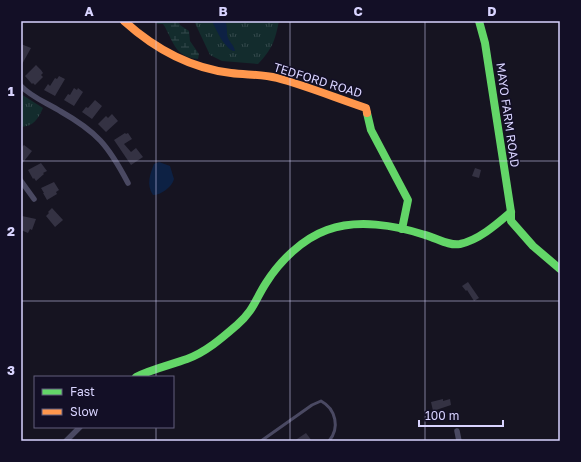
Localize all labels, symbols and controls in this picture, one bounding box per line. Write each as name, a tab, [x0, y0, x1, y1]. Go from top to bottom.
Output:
text: A	[84, 3, 94, 19]
text: B	[218, 3, 228, 19]
text: C	[353, 3, 363, 19]
text: D	[487, 3, 497, 19]
street label: TEDFORD ROAD	[272, 59, 364, 101]
street label: MAYO FARM ROAD	[493, 62, 523, 168]
text: 1	[8, 83, 15, 99]
text: 2	[7, 223, 15, 239]
text: 3	[7, 362, 15, 378]
legend	[34, 376, 174, 428]
text: Fast	[70, 384, 95, 399]
scale bar	[419, 402, 503, 428]
text: Slow	[70, 404, 98, 419]
text: 100 m	[425, 408, 459, 423]

